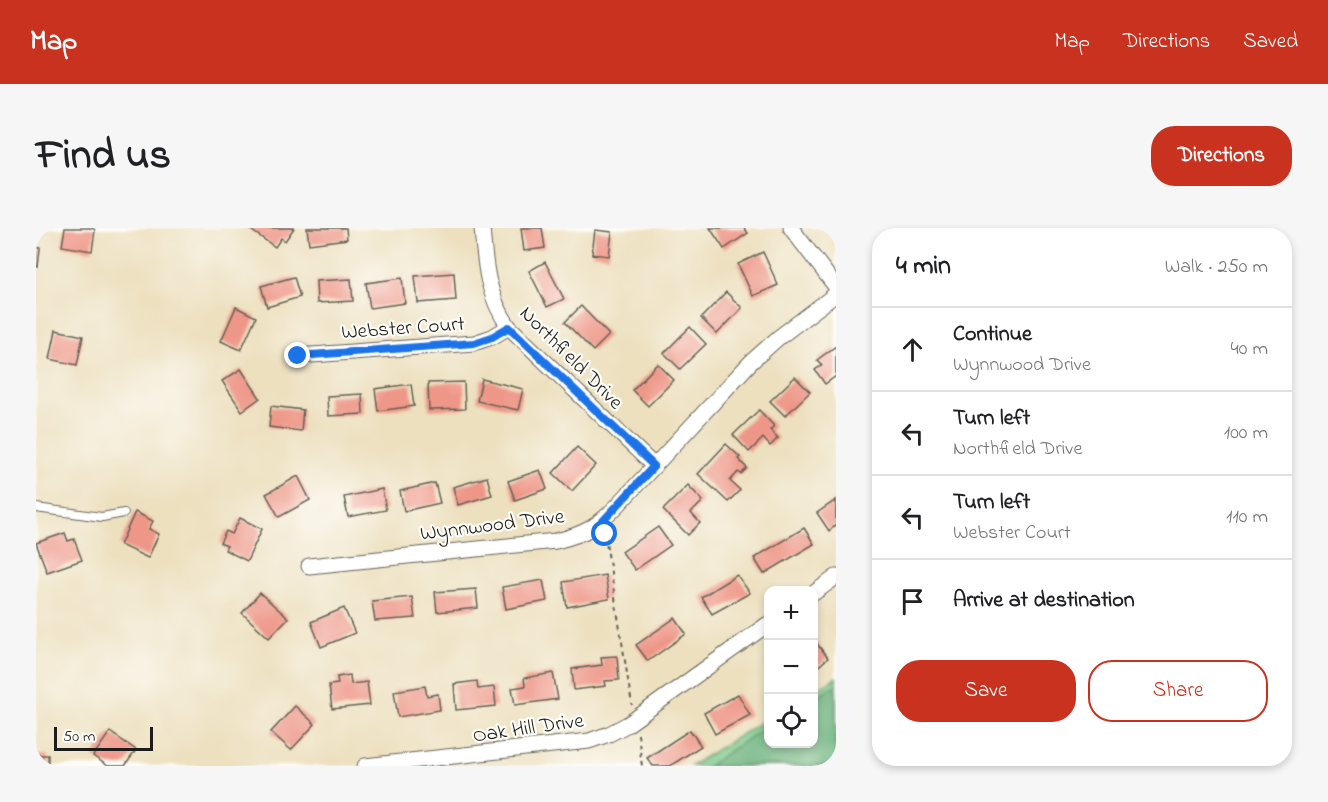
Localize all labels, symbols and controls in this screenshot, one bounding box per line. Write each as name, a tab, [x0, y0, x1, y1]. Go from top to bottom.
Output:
text: Map	[30, 22, 77, 63]
text: Map	[1054, 27, 1090, 57]
text: Directions	[1123, 27, 1210, 57]
text: Saved	[1243, 27, 1298, 57]
text: Find us	[36, 126, 171, 187]
button: Directions	[1151, 126, 1292, 186]
text: 4 min	[896, 248, 951, 286]
text: Walk · 250 m	[1165, 253, 1268, 282]
street label: Northfield Drive	[512, 300, 630, 418]
street label: Webster Court	[340, 310, 466, 348]
text: Continue	[953, 319, 1032, 351]
icon: ahead	[896, 333, 929, 366]
text: 40 m	[1231, 335, 1268, 364]
route end	[284, 342, 310, 368]
text: Wynnwood Drive	[953, 351, 1091, 380]
text: Turn left	[953, 403, 1030, 435]
icon: left	[896, 417, 929, 450]
text: 100 m	[1224, 419, 1268, 448]
text: Northfield Drive	[953, 435, 1083, 464]
text: Turn left	[953, 487, 1030, 519]
icon: left	[896, 501, 929, 534]
street label: Wynnwood Drive	[418, 502, 567, 552]
text: 110 m	[1226, 503, 1268, 532]
text: Webster Court	[953, 519, 1071, 548]
route start	[591, 520, 617, 546]
icon: arrive	[896, 585, 929, 618]
text: Arrive at destination	[953, 585, 1135, 617]
map controls	[764, 586, 818, 748]
button: +	[764, 586, 818, 640]
button: −	[764, 640, 818, 694]
button: Save	[896, 660, 1076, 722]
button: Share	[1088, 660, 1268, 722]
button: locate	[764, 694, 818, 748]
street label: Oak Hill Drive	[471, 706, 586, 752]
scale bar	[54, 724, 153, 752]
text: 50 m	[63, 725, 95, 749]

